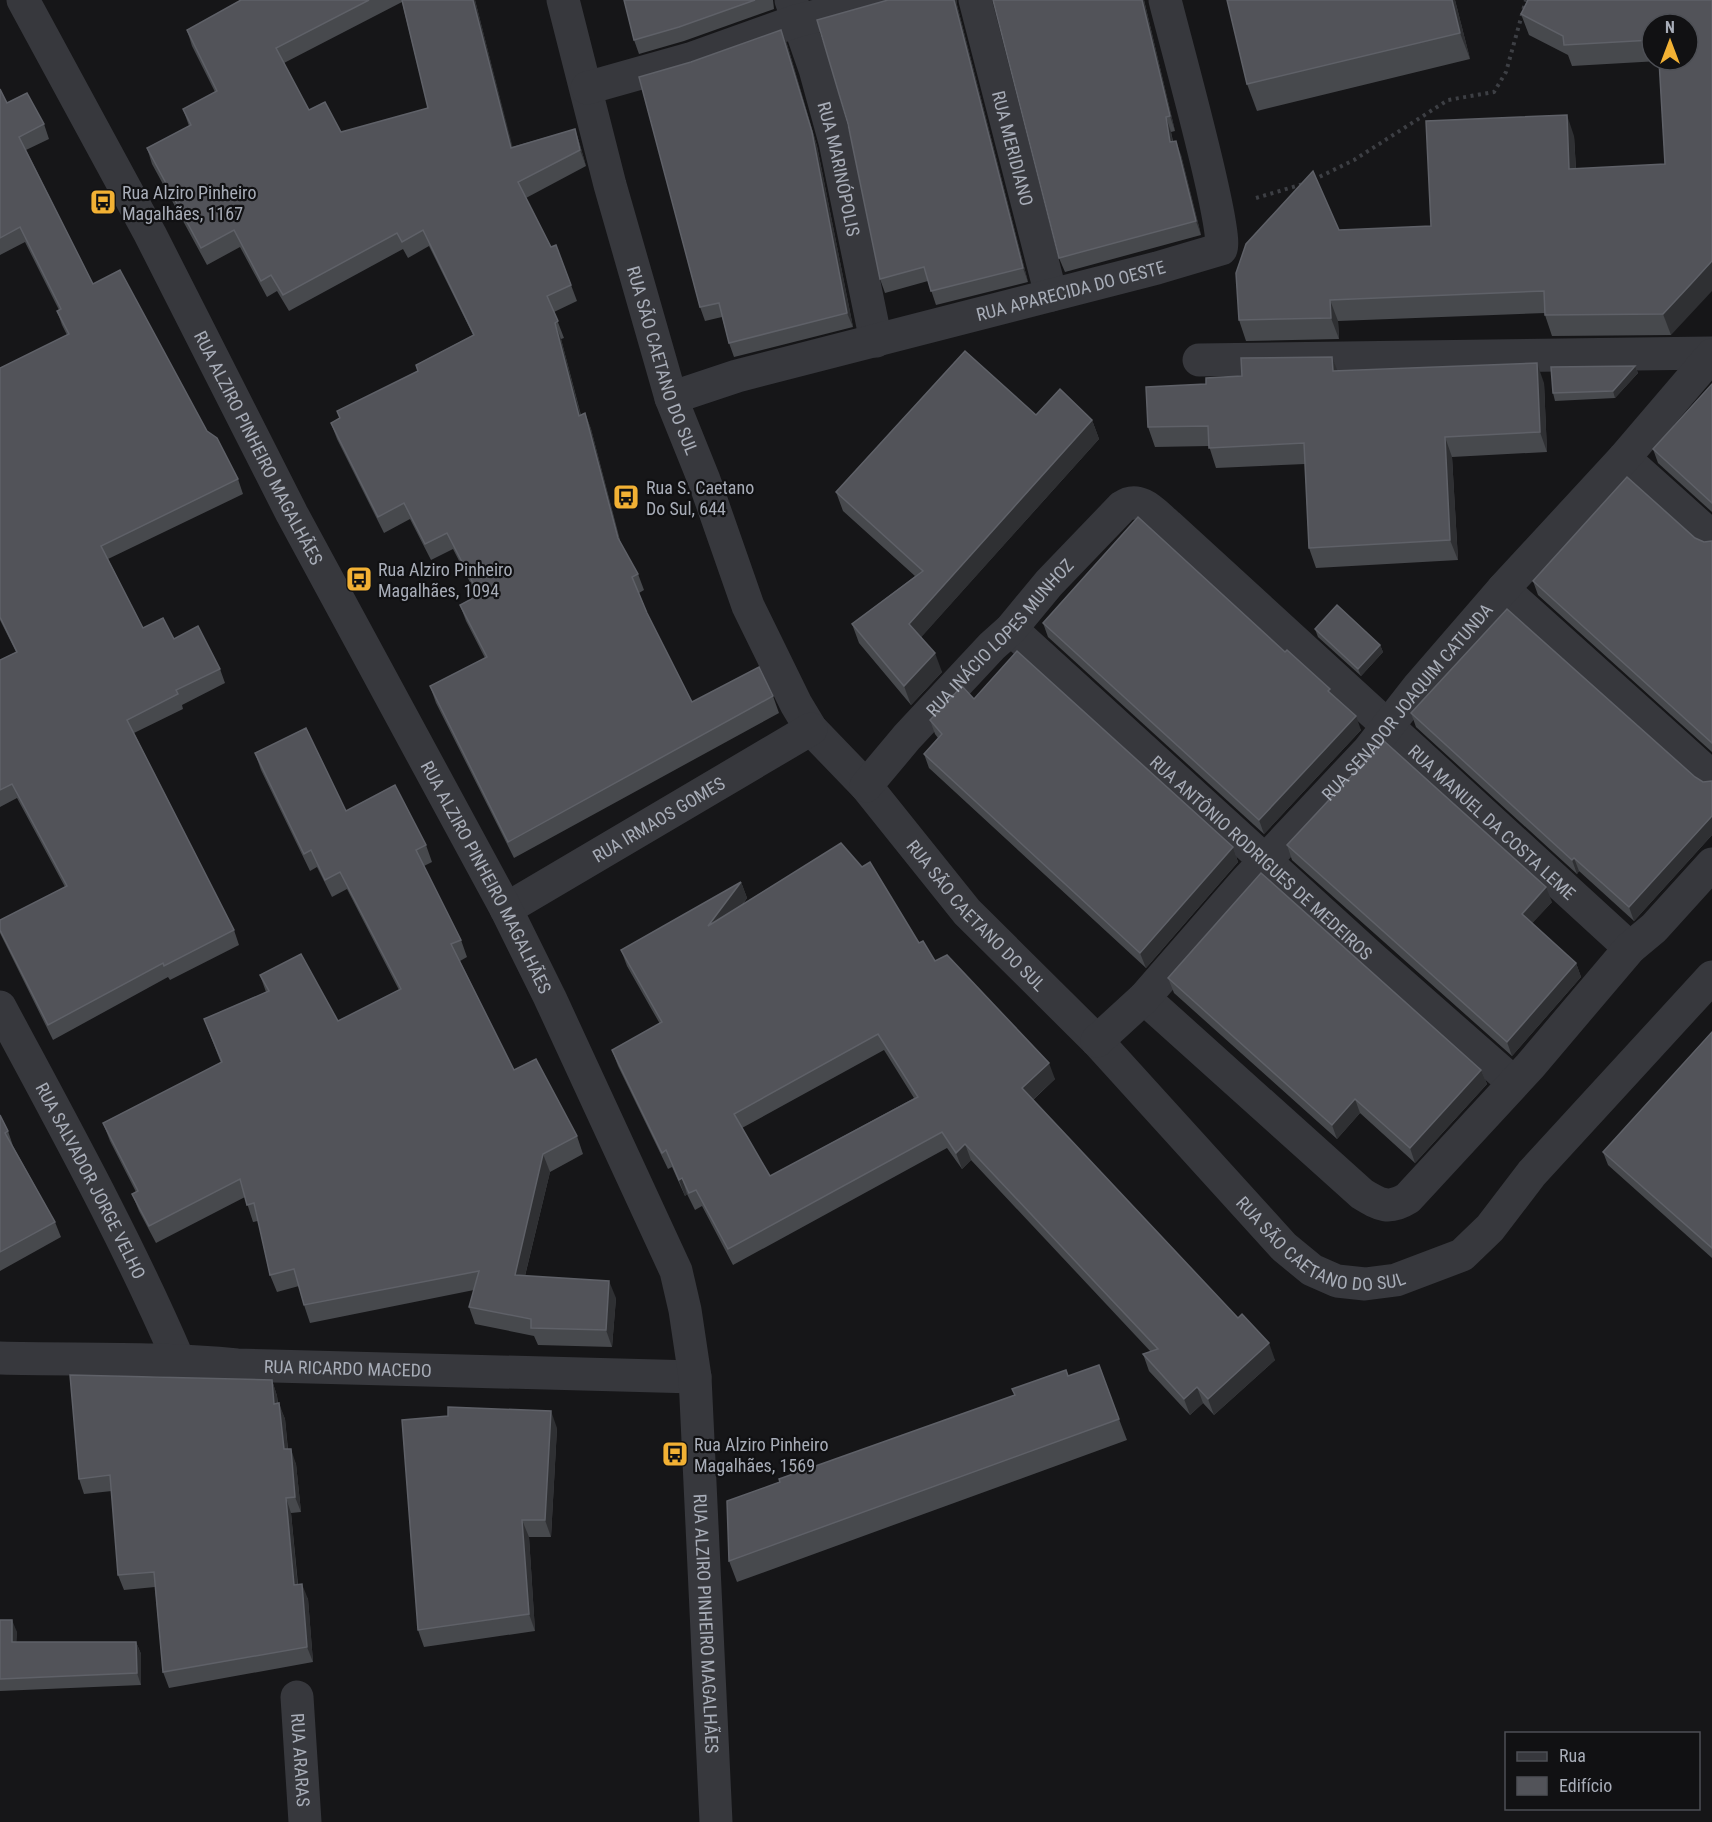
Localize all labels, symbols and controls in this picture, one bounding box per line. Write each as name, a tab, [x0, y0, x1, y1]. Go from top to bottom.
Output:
north arrow	[1640, 12, 1700, 72]
text: N	[1665, 18, 1675, 37]
street label: RUA MERIDIANO	[988, 88, 1038, 208]
street label: RUA MARINÓPOLIS	[814, 99, 865, 238]
place label: Rua Alziro Pinheiro Magalhães, 1167	[122, 182, 256, 224]
bus stop icon: Rua Alziro Pinheiro Magalhães, 1167	[88, 187, 118, 217]
street label: RUA APARECIDA DO OESTE	[974, 256, 1168, 325]
street label: RUA SÃO CAETANO DO SUL	[623, 264, 703, 458]
street label: RUA ALZIRO PINHEIRO MAGALHÃES	[190, 327, 328, 568]
place label: Rua S. Caetano Do Sul, 644	[646, 477, 754, 519]
bus stop icon: Rua S. Caetano Do Sul, 644	[611, 482, 641, 512]
street label: RUA INÁCIO LOPES MUNHOZ	[922, 554, 1077, 720]
place label: Rua Alziro Pinheiro Magalhães, 1094	[378, 559, 512, 601]
bus stop icon: Rua Alziro Pinheiro Magalhães, 1094	[344, 564, 374, 594]
street label: RUA SENADOR JOAQUIM CATUNDA	[1317, 598, 1497, 804]
street label: RUA MANUEL DA COSTA LEME	[1404, 740, 1580, 904]
street label: RUA ANTÔNIO RODRIGUES DE MEDEIROS	[1146, 751, 1377, 964]
street label: RUA ALZIRO PINHEIRO MAGALHÃES	[417, 757, 556, 997]
street label: RUA IRMAOS GOMES	[589, 772, 728, 866]
street label: RUA SÃO CAETANO DO SUL	[903, 835, 1051, 995]
street label: RUA SALVADOR JORGE VELHO	[32, 1079, 150, 1282]
street label: RUA SÃO CAETANO DO SUL	[1233, 1192, 1408, 1295]
street label: RUA RICARDO MACEDO	[264, 1355, 432, 1381]
place label: Rua Alziro Pinheiro Magalhães, 1569	[694, 1434, 828, 1476]
bus stop icon: Rua Alziro Pinheiro Magalhães, 1569	[660, 1439, 690, 1469]
street label: RUA ALZIRO PINHEIRO MAGALHÃES	[690, 1493, 723, 1754]
street label: RUA ARARAS	[288, 1712, 314, 1807]
legend	[1505, 1732, 1700, 1810]
text: Rua	[1559, 1745, 1586, 1766]
text: Edifício	[1559, 1775, 1612, 1796]

